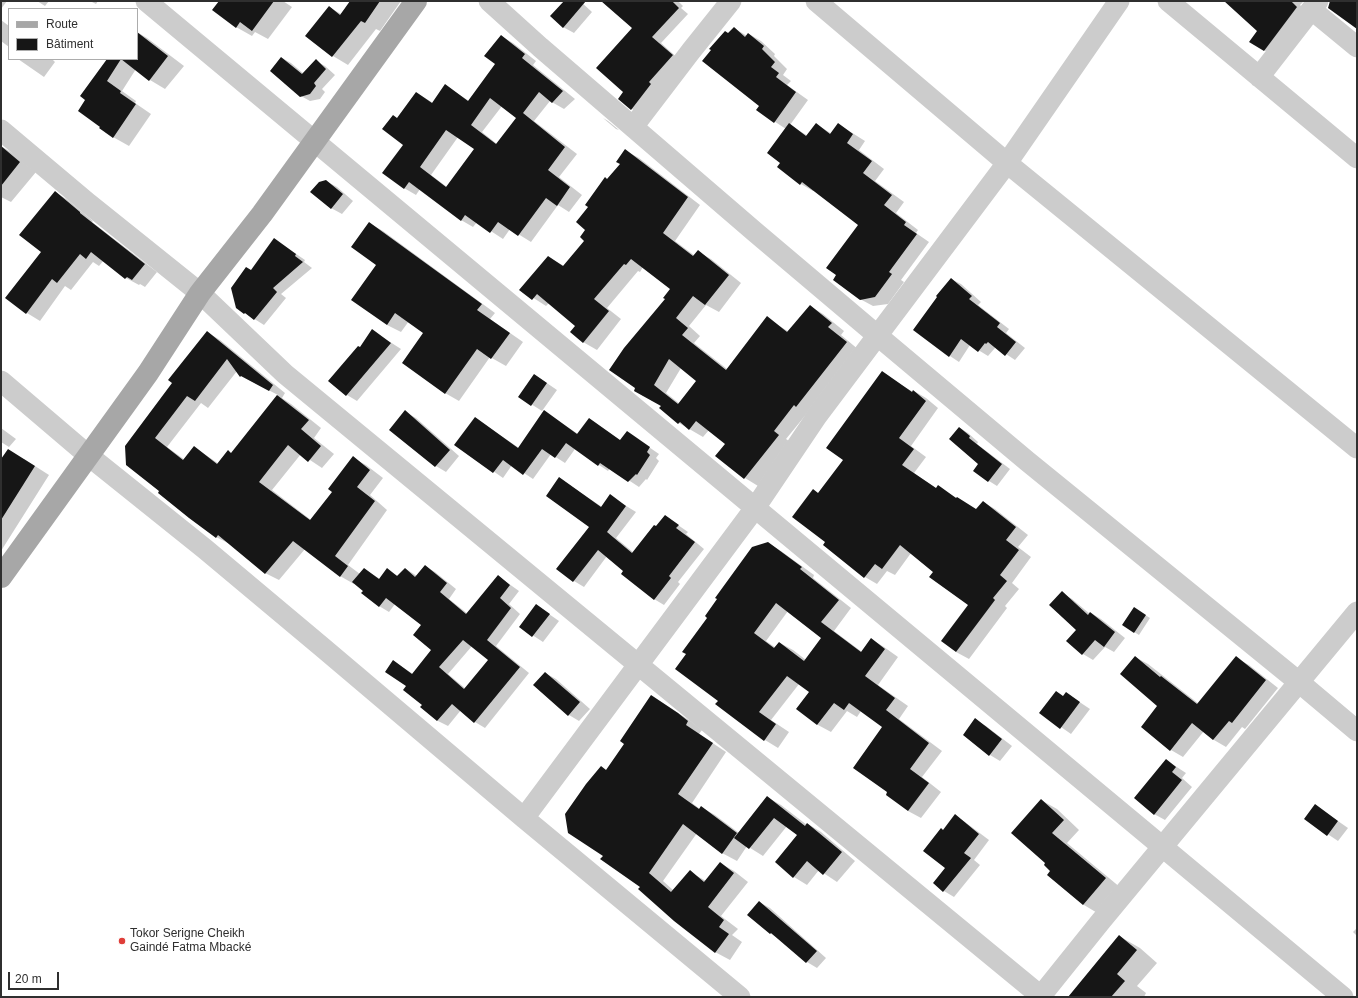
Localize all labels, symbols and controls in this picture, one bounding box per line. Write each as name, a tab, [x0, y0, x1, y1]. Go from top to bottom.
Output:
legend	[8, 8, 138, 60]
text: Route	[46, 17, 78, 31]
text: Bâtiment	[46, 37, 93, 51]
place label: Tokor Serigne Cheikh Gaindé Fatma Mbacké	[130, 927, 251, 955]
marker: Tokor Serigne Cheikh Gaindé Fatma Mbacké	[117, 936, 127, 946]
scale bar	[10, 964, 61, 990]
text: 20 m	[15, 972, 42, 986]

